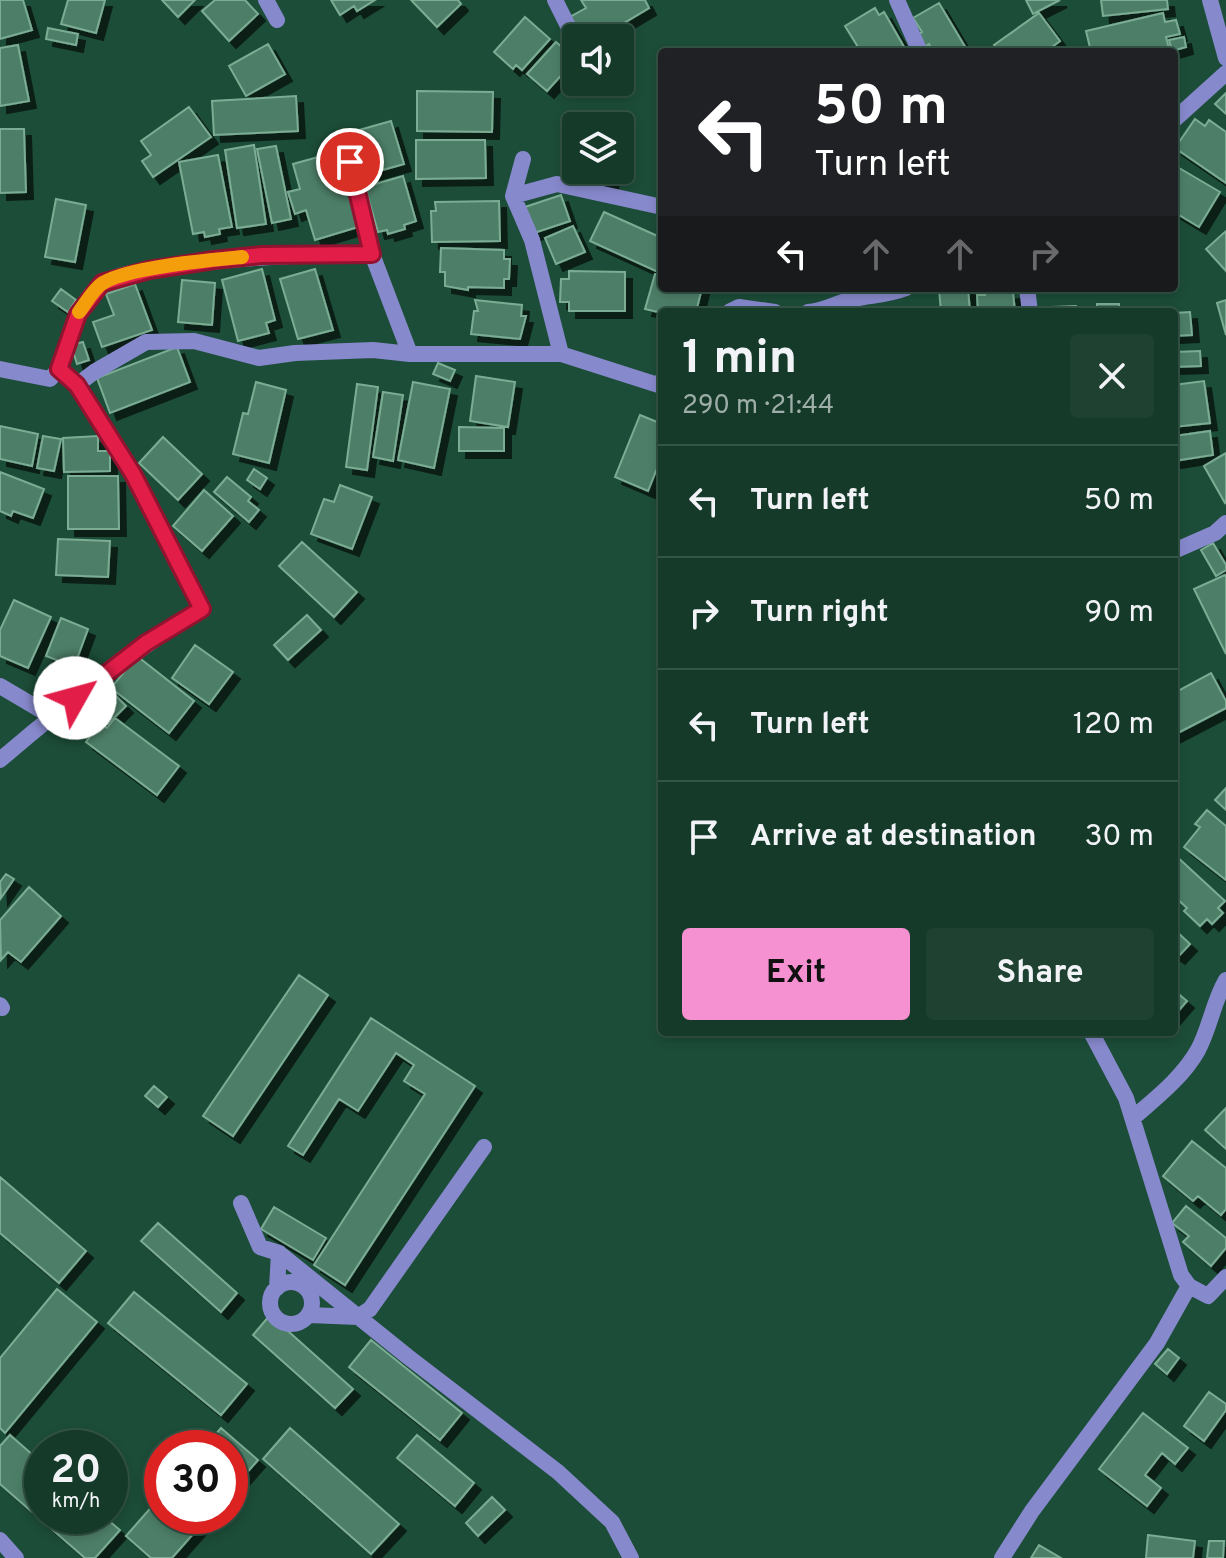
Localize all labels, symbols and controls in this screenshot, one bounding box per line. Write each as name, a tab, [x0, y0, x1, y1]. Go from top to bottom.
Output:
map controls	[562, 24, 634, 184]
button: sound	[562, 24, 634, 96]
text: 50 m	[814, 74, 948, 144]
icon: left	[682, 80, 786, 184]
button: layers	[562, 112, 634, 184]
pin	[316, 128, 384, 196]
icon: arrive	[328, 140, 372, 184]
text: Turn left	[814, 143, 951, 189]
icon: left	[770, 232, 814, 276]
icon: ahead	[854, 232, 898, 276]
icon: ahead	[938, 232, 982, 276]
icon: right	[1022, 232, 1066, 276]
text: 1 min	[682, 330, 797, 390]
button: close	[1070, 334, 1154, 418]
text: 290 m · 21:44	[682, 390, 834, 423]
icon: left	[682, 479, 726, 523]
text: Turn left	[750, 483, 870, 520]
text: 50 m	[1084, 483, 1154, 520]
icon: right	[682, 591, 726, 635]
text: Turn right	[750, 595, 888, 632]
text: 90 m	[1085, 595, 1154, 632]
position arrow	[33, 656, 117, 740]
icon: left	[682, 703, 726, 747]
text: Turn left	[750, 707, 870, 744]
text: 120 m	[1073, 707, 1154, 744]
icon: arrive	[682, 815, 726, 859]
text: Arrive at destination	[750, 819, 1036, 856]
text: 30 m	[1085, 819, 1154, 856]
button: Exit	[682, 928, 910, 1020]
button: Share	[926, 928, 1154, 1020]
speed limit sign: 30	[144, 1430, 248, 1534]
text: 20	[51, 1447, 101, 1497]
text: km/h	[52, 1489, 100, 1515]

